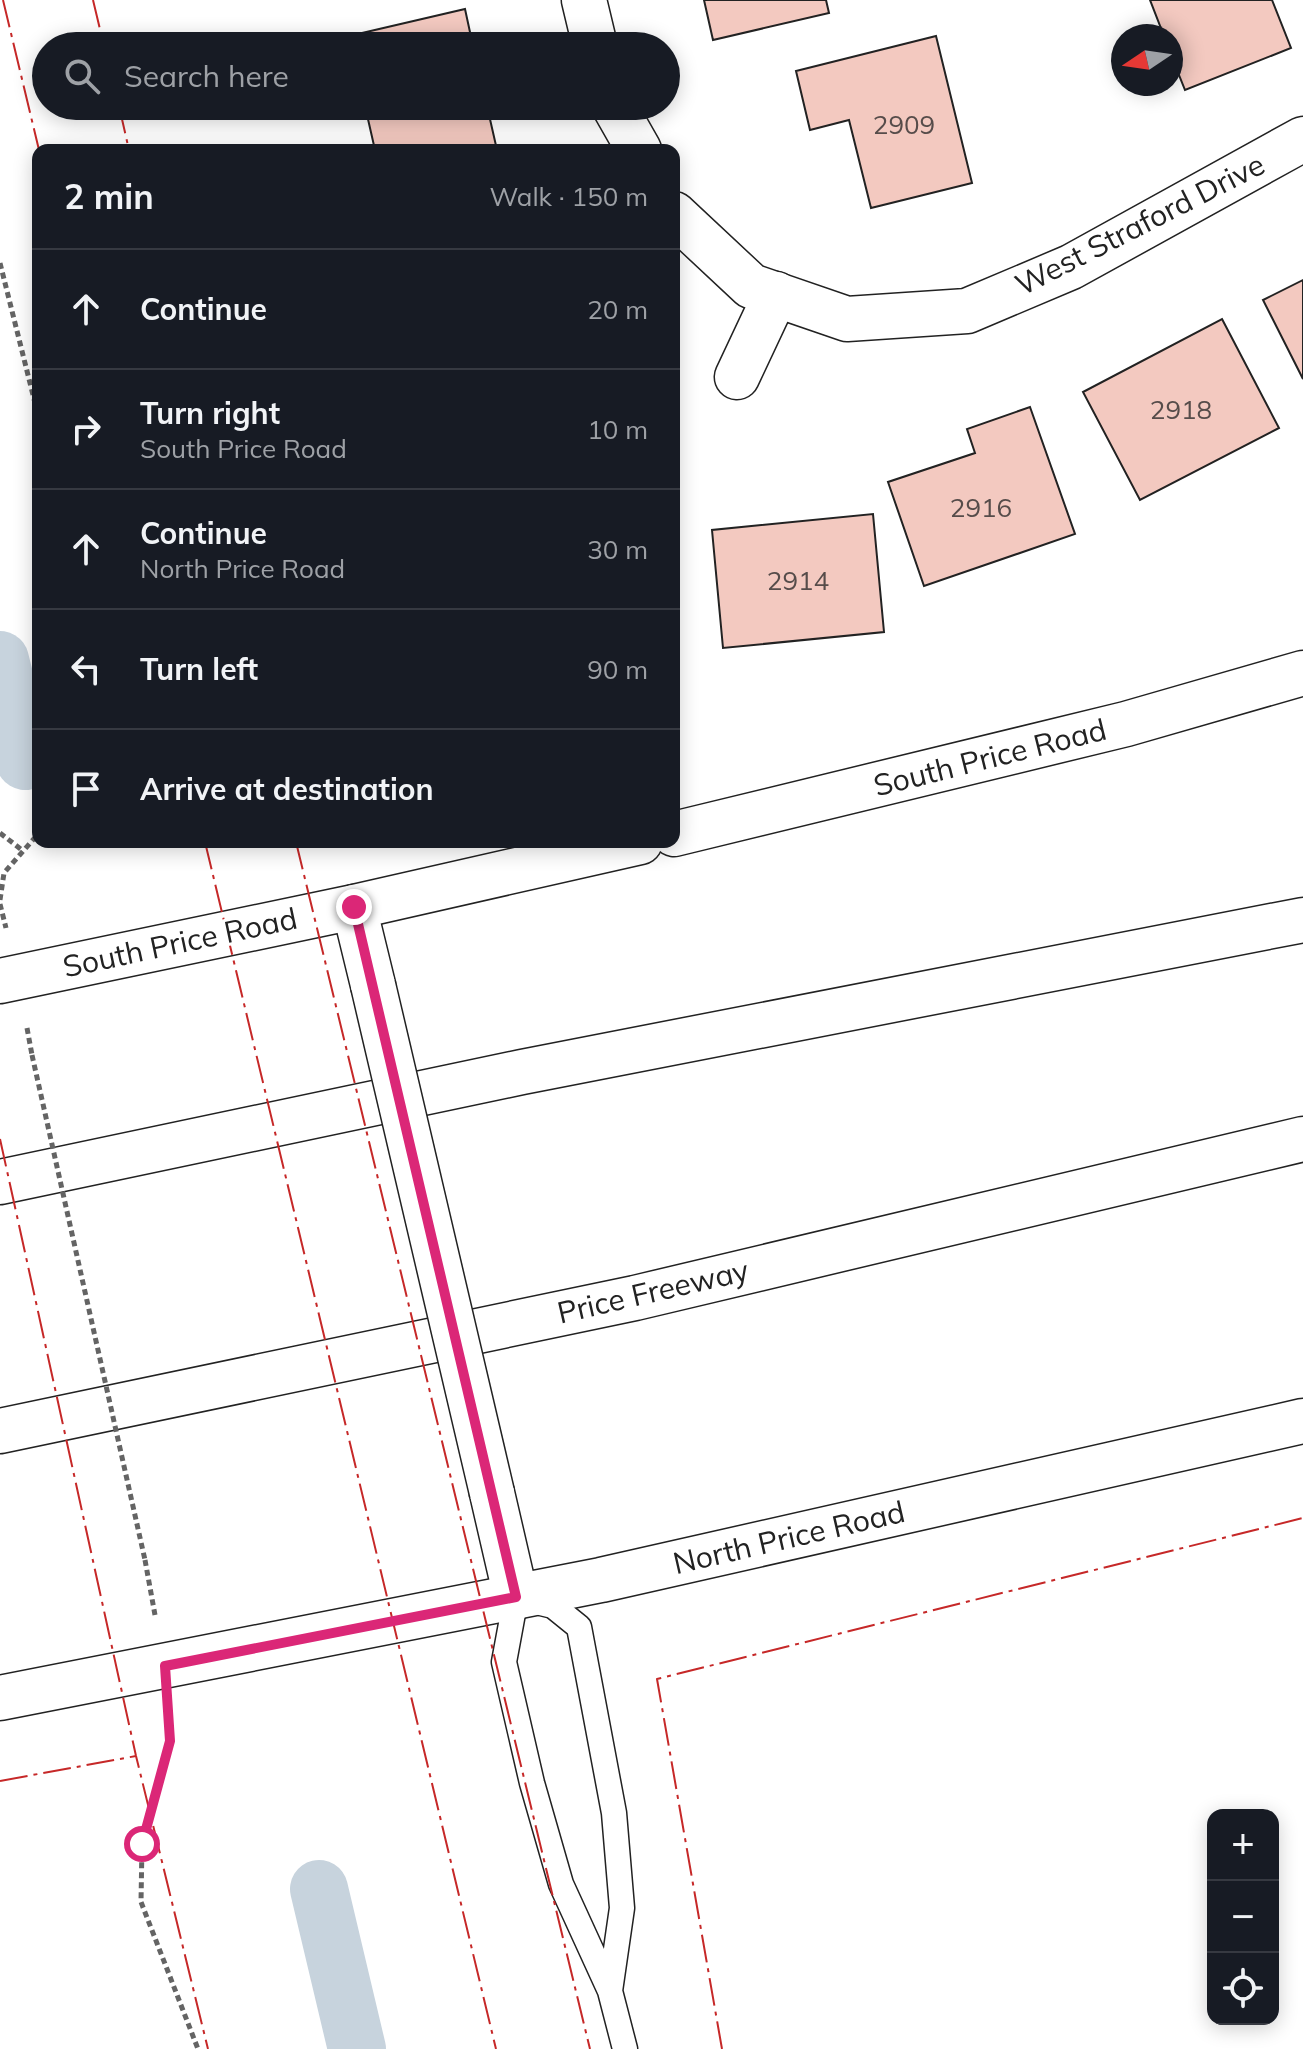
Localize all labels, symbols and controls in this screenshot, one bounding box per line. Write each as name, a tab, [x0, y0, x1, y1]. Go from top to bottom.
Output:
north arrow	[1111, 24, 1183, 96]
search box	[32, 32, 680, 120]
icon: search	[60, 54, 104, 98]
text: Search here	[124, 57, 289, 95]
house number: 2909	[873, 108, 935, 141]
street label: West Straford Drive	[1009, 145, 1271, 303]
text: 2 min	[64, 175, 154, 218]
text: Walk · 150 m	[489, 180, 648, 213]
icon: ahead	[64, 287, 108, 331]
text: Continue	[140, 290, 267, 328]
text: 20 m	[587, 293, 648, 326]
house number: 2918	[1150, 393, 1212, 426]
text: Turn right	[140, 394, 280, 432]
icon: right	[64, 407, 108, 451]
text: 10 m	[587, 413, 648, 446]
text: South Price Road	[140, 432, 347, 465]
house number: 2916	[950, 491, 1012, 524]
text: Continue	[140, 514, 267, 552]
icon: ahead	[64, 527, 108, 571]
text: 30 m	[587, 533, 648, 566]
text: North Price Road	[140, 552, 345, 585]
house number: 2914	[767, 564, 829, 597]
icon: left	[64, 647, 108, 691]
text: Turn left	[140, 650, 258, 688]
text: 90 m	[587, 653, 648, 686]
street label: South Price Road	[869, 710, 1110, 804]
icon: arrive	[64, 767, 108, 811]
text: Arrive at destination	[140, 770, 434, 808]
route end	[336, 889, 372, 925]
street label: South Price Road	[59, 899, 300, 985]
street label: Price Freeway	[553, 1251, 752, 1331]
street label: North Price Road	[669, 1492, 908, 1582]
map controls	[1207, 1809, 1279, 2025]
button: +	[1207, 1809, 1279, 1881]
route start	[124, 1826, 160, 1862]
button: −	[1207, 1881, 1279, 1953]
button: locate	[1207, 1953, 1279, 2025]

